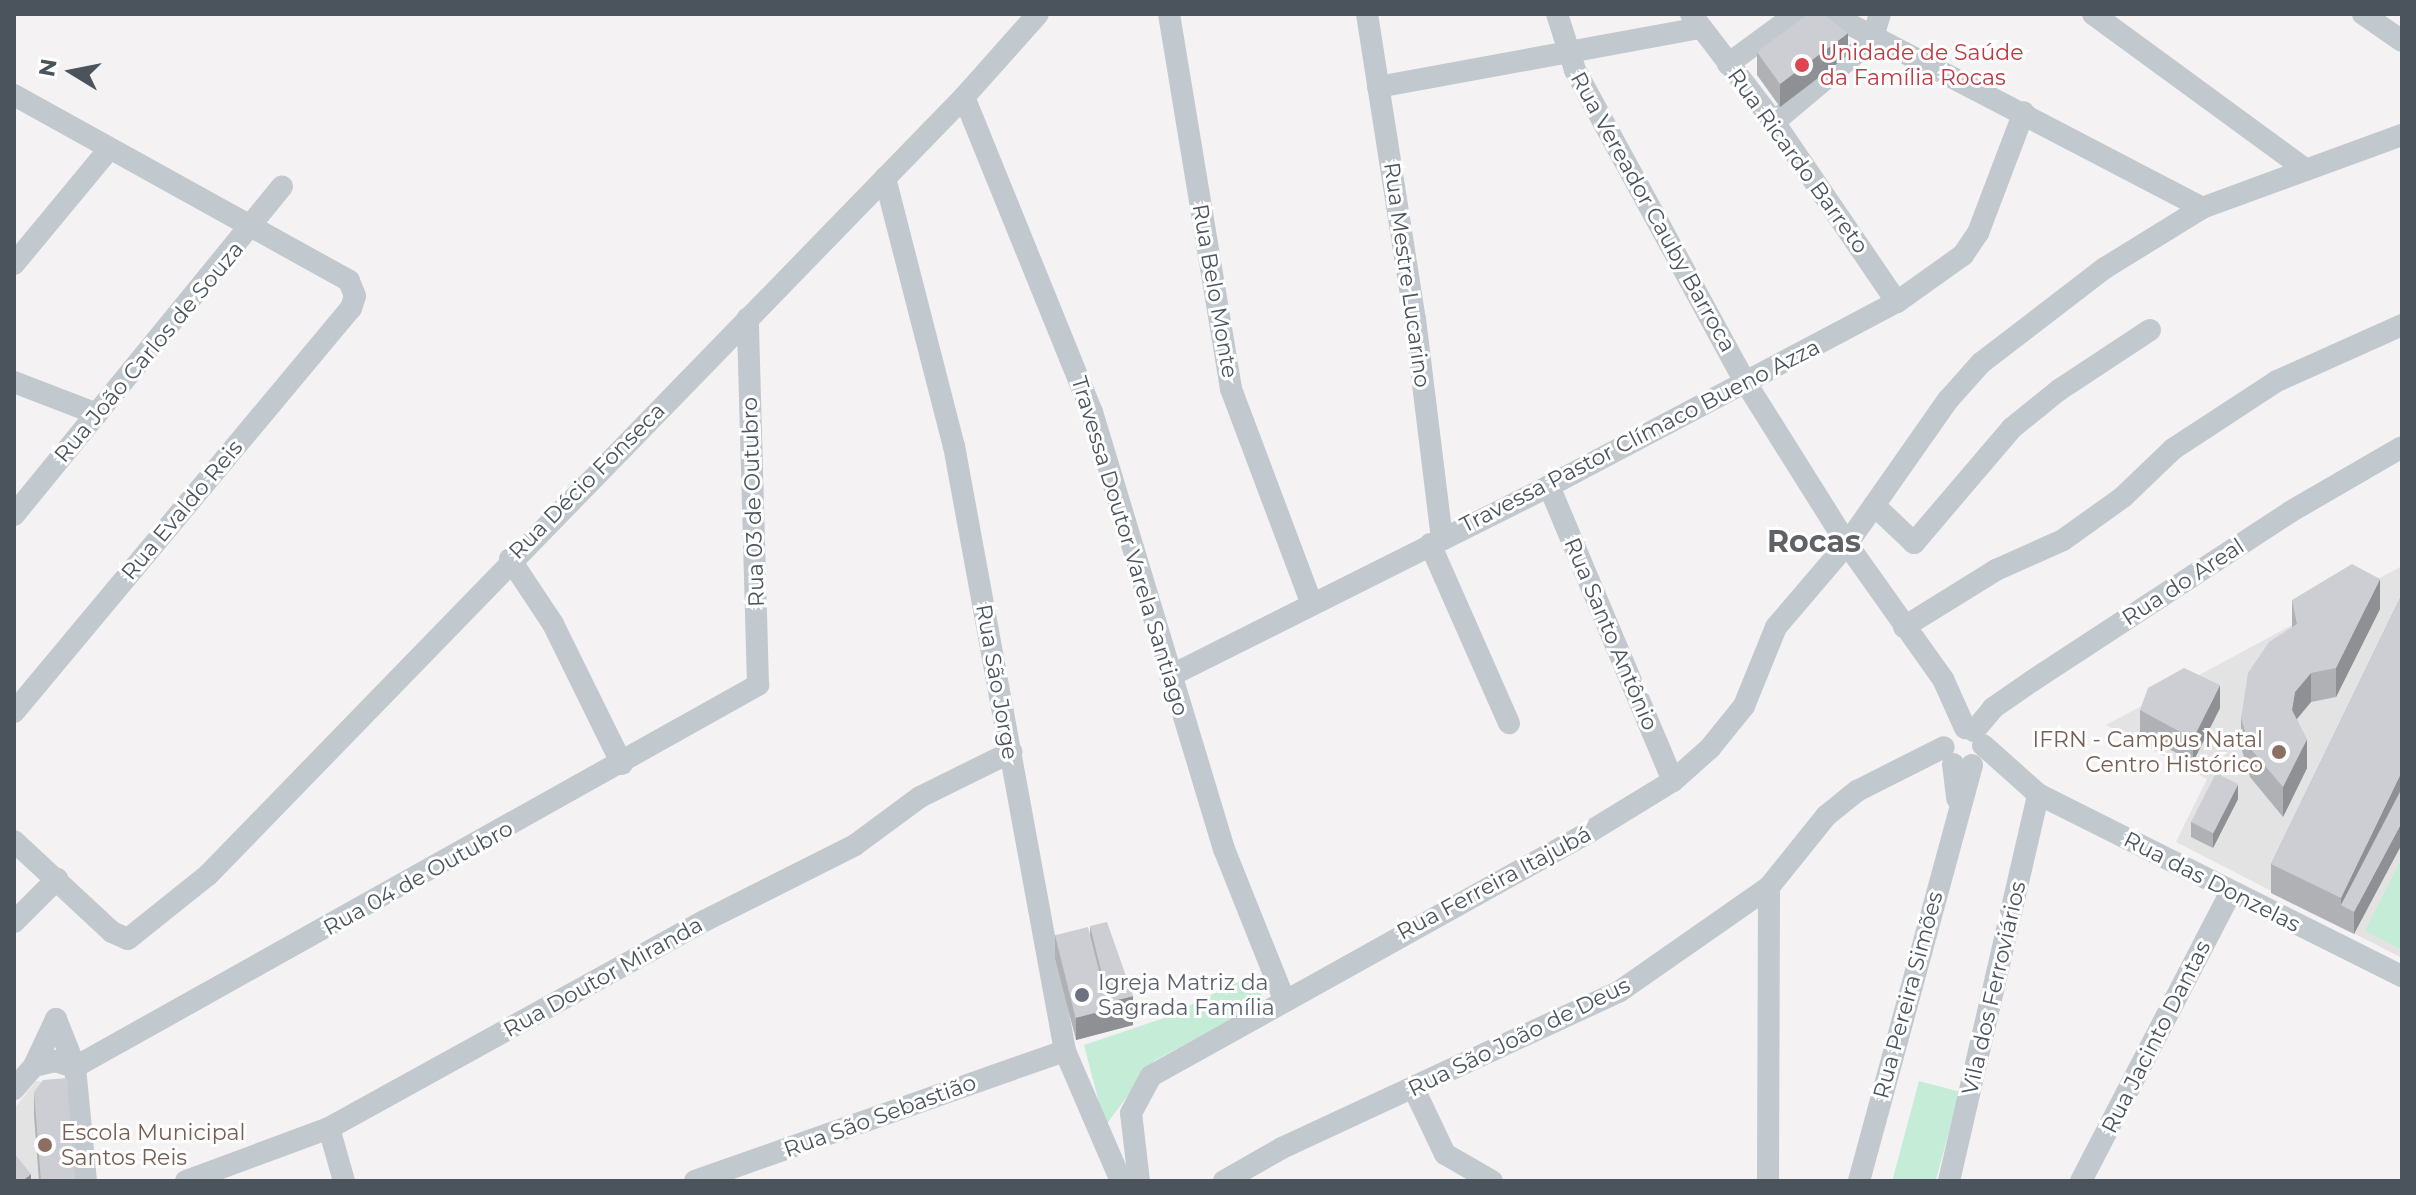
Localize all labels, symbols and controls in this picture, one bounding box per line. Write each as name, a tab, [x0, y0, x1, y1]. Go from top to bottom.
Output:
north arrow	[32, 32, 112, 112]
place label: Unidade de Saúde da Família Rocas	[1820, 39, 2024, 90]
marker: Unidade de Saúde da Família Rocas	[1791, 54, 1813, 76]
text: N	[33, 57, 63, 79]
street label: Rua Ricardo Barreto	[1722, 63, 1874, 259]
street label: Rua Vereador Cauby Barroca	[1565, 67, 1741, 357]
street label: Rua Mestre Lucarino	[1378, 161, 1436, 389]
street label: Rua Belo Monte	[1187, 202, 1243, 380]
street label: Rua João Carlos de Souza	[49, 236, 249, 468]
street label: Travessa Pastor Clímaco Bueno Azza	[1456, 333, 1824, 539]
street label: Travessa Doutor Varela Santiago	[1066, 373, 1194, 719]
street label: Rua Décio Fonseca	[503, 397, 671, 565]
street label: Rua 03 de Outubro	[736, 397, 770, 607]
street label: Rua Evaldo Reis	[116, 435, 248, 585]
district label: Rocas	[1767, 524, 1861, 560]
street label: Rua do Areal	[2117, 533, 2249, 631]
street label: Rua Santo Antônio	[1559, 534, 1663, 734]
street label: Rua São Jorge	[970, 602, 1024, 762]
place label: IFRN - Campus Natal Centro Histórico	[2033, 726, 2263, 778]
marker: IFRN - Campus Natal Centro Histórico	[2270, 743, 2288, 761]
street label: Rua 04 de Outubro	[319, 815, 517, 941]
street label: Rua Ferreira Itajubá	[1392, 821, 1596, 945]
street label: Rua das Donzelas	[2119, 826, 2305, 938]
street label: Vila dos Ferroviários	[1957, 879, 2031, 1097]
street label: Rua Pereira Simões	[1868, 889, 1948, 1101]
street label: Rua Doutor Miranda	[499, 911, 707, 1043]
street label: Rua Jacinto Dantas	[2096, 936, 2216, 1138]
place label: Igreja Matriz da Sagrada Família	[1098, 969, 1275, 1020]
street label: Rua São João de Deus	[1404, 972, 1634, 1102]
marker: Igreja Matriz da Sagrada Família	[1073, 986, 1091, 1004]
street label: Rua São Sebastião	[780, 1069, 980, 1163]
place label: Escola Municipal Santos Reis	[61, 1119, 245, 1170]
marker: Escola Municipal Santos Reis	[36, 1136, 54, 1154]

